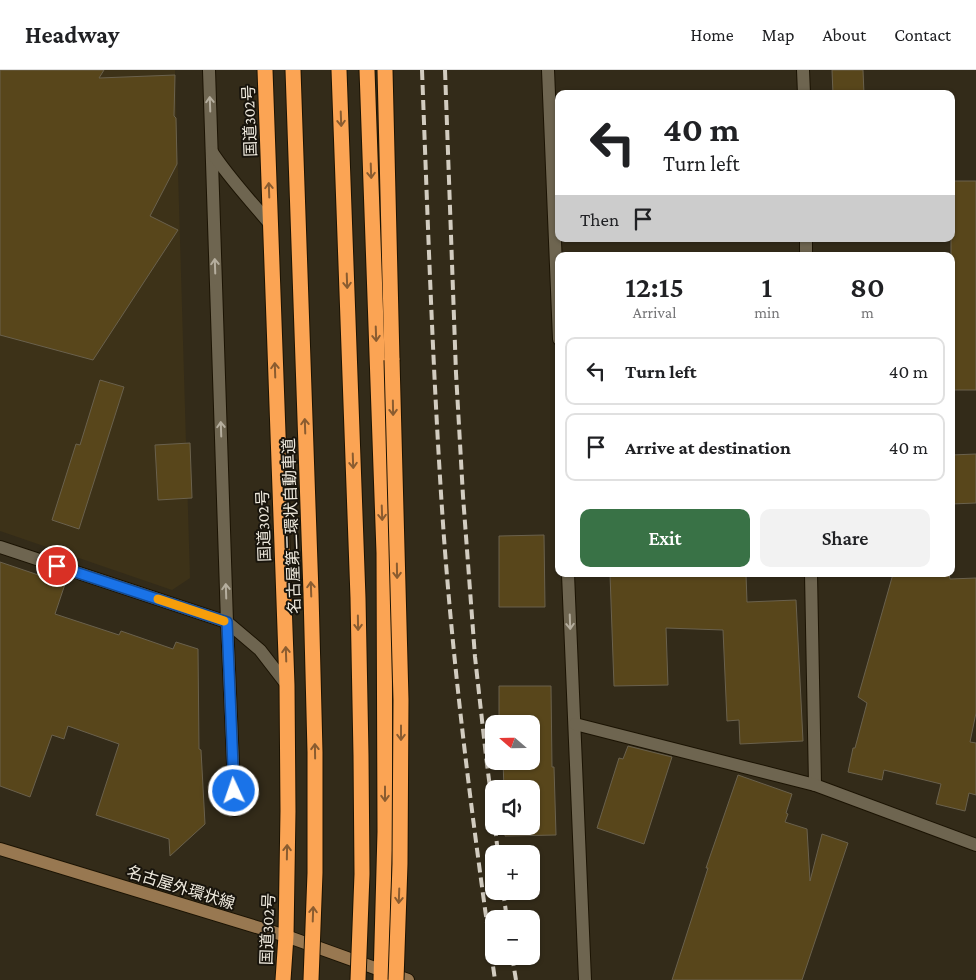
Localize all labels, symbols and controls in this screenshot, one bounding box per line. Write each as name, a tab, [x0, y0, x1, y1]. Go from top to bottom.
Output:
text: Headway	[25, 21, 119, 48]
text: Home	[691, 25, 734, 45]
text: Map	[762, 25, 794, 45]
text: About	[822, 25, 866, 45]
text: Contact	[894, 25, 951, 45]
street label: 国道302号	[240, 85, 259, 157]
one-way arrow	[205, 96, 215, 112]
one-way arrow	[336, 110, 346, 126]
icon: left	[580, 110, 645, 175]
text: 40 m	[663, 110, 740, 149]
text: Turn left	[663, 151, 740, 176]
one-way arrow	[366, 163, 375, 179]
one-way arrow	[264, 182, 274, 198]
icon: arrive	[629, 205, 657, 233]
text: Then	[580, 209, 619, 230]
one-way arrow	[211, 259, 220, 275]
text: 12:15	[625, 270, 684, 303]
text: 1	[762, 270, 772, 303]
text: 80	[850, 270, 885, 303]
one-way arrow	[342, 273, 351, 289]
text: Arrival	[633, 304, 676, 321]
text: min	[754, 304, 780, 321]
text: m	[861, 304, 874, 321]
one-way arrow	[372, 325, 381, 341]
icon: left	[582, 357, 610, 385]
text: Turn left	[625, 361, 697, 382]
text: 40 m	[889, 361, 928, 382]
one-way arrow	[271, 362, 280, 378]
one-way arrow	[389, 400, 398, 416]
one-way arrow	[300, 419, 310, 435]
one-way arrow	[216, 421, 225, 437]
icon: arrive	[582, 433, 610, 461]
text: Arrive at destination	[625, 437, 791, 458]
text: 40 m	[889, 437, 928, 458]
street label: 名古屋第二環状自動車道	[280, 438, 303, 614]
one-way arrow	[348, 452, 358, 469]
street label: 国道302号	[254, 490, 273, 562]
one-way arrow	[378, 505, 387, 521]
button: Exit	[580, 509, 750, 567]
button: Share	[760, 509, 930, 567]
pin	[36, 545, 78, 587]
icon: arrive	[43, 552, 71, 580]
one-way arrow	[393, 563, 402, 579]
one-way arrow	[306, 581, 316, 598]
one-way arrow	[221, 583, 231, 600]
one-way arrow	[566, 614, 575, 630]
one-way arrow	[354, 615, 363, 631]
one-way arrow	[281, 647, 291, 663]
north arrow	[485, 715, 540, 770]
map controls	[485, 715, 540, 965]
one-way arrow	[396, 724, 406, 741]
one-way arrow	[310, 744, 320, 760]
position arrow	[207, 764, 259, 816]
button: sound	[485, 780, 540, 835]
one-way arrow	[380, 786, 390, 802]
one-way arrow	[282, 844, 292, 860]
button: +	[485, 845, 540, 900]
street label: 名古屋外環状線	[125, 863, 237, 912]
one-way arrow	[394, 887, 403, 903]
street label: 国道302号	[258, 893, 277, 965]
one-way arrow	[309, 906, 318, 922]
button: −	[485, 910, 540, 965]

